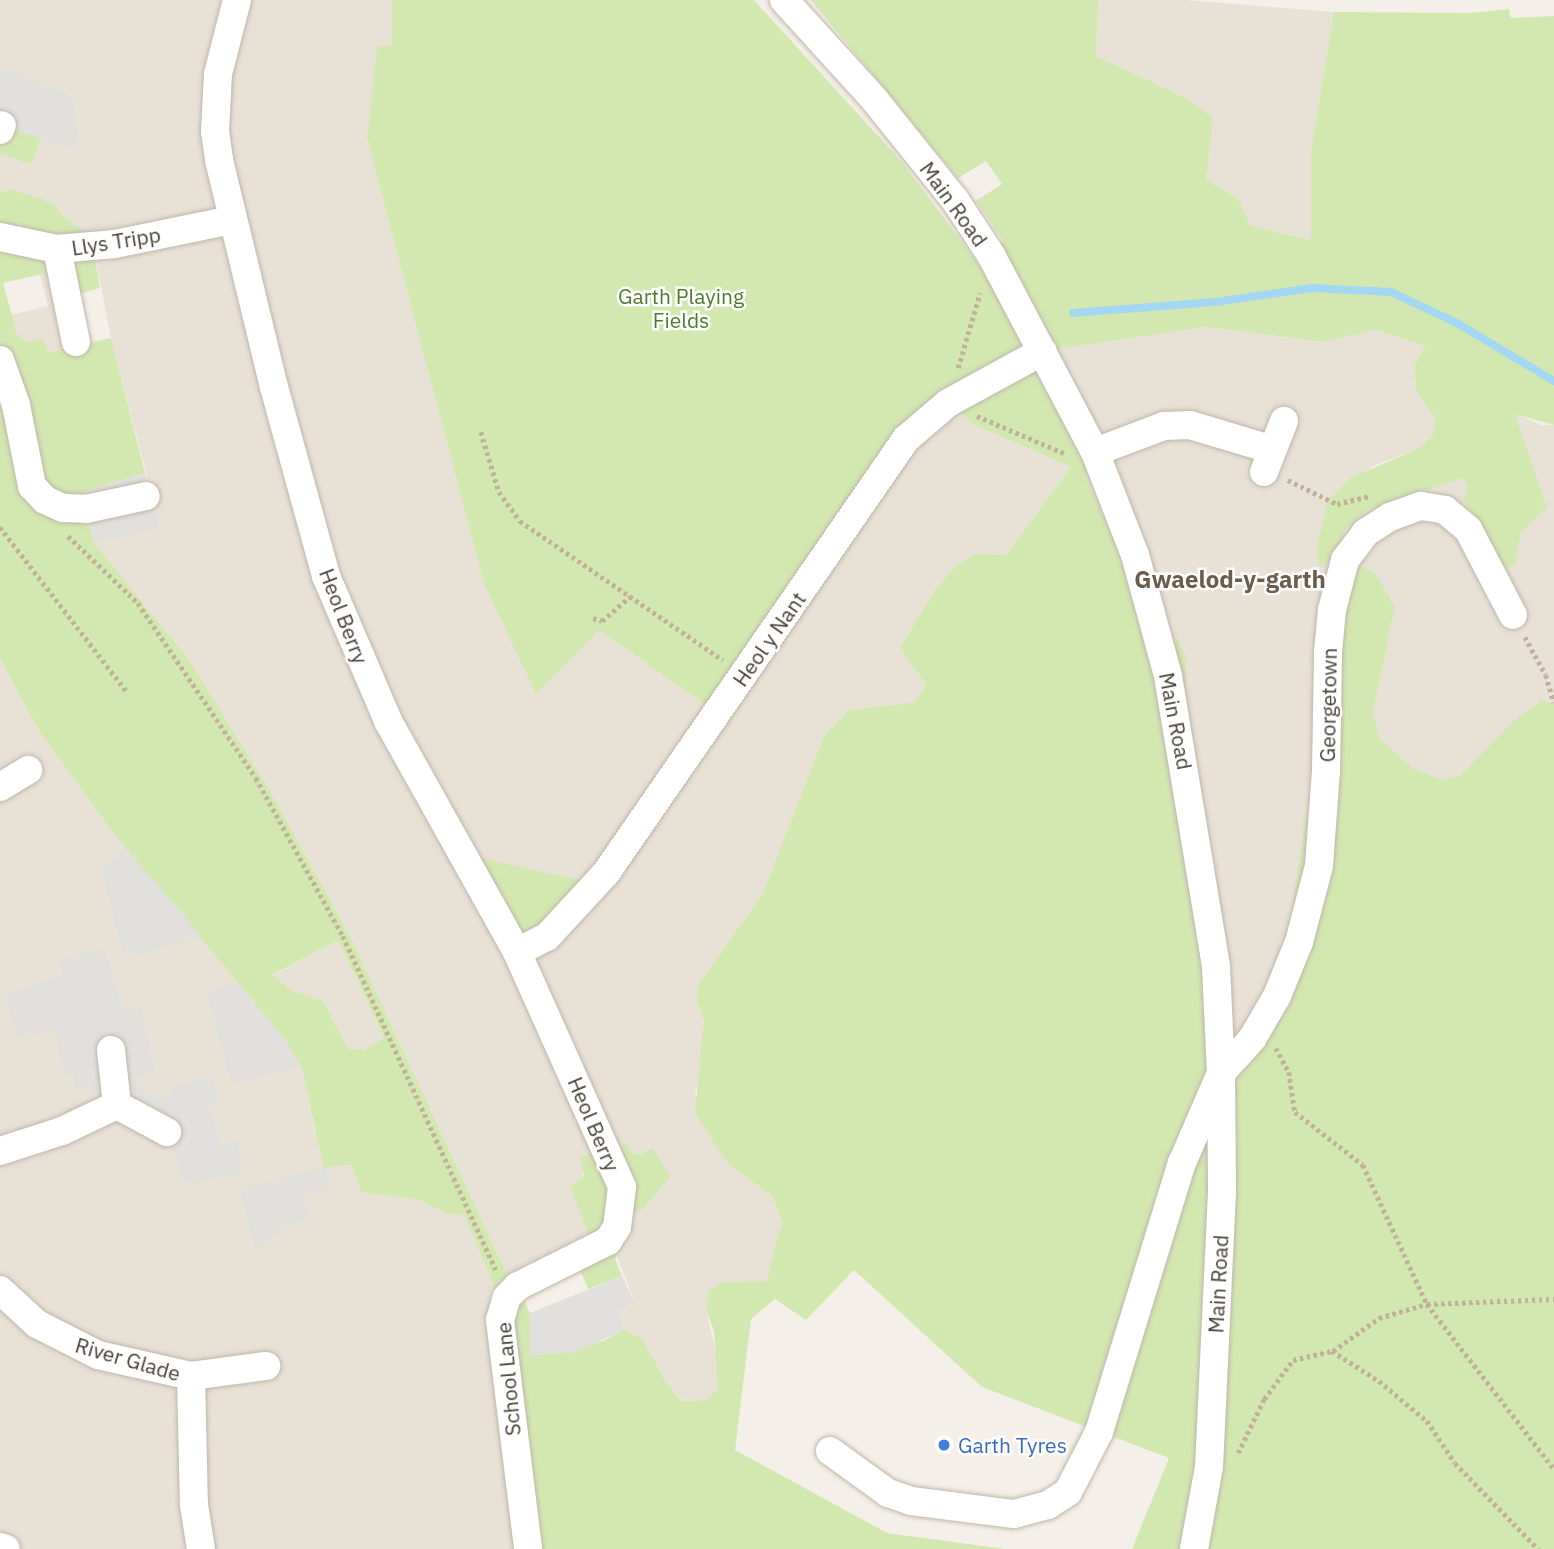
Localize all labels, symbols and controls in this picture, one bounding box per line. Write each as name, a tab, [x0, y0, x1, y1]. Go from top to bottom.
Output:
street label: Main Road	[915, 157, 993, 251]
street label: Llys Tripp	[70, 222, 162, 260]
park label: Garth Playing Fields	[618, 283, 744, 333]
street label: Heol Berry	[314, 565, 374, 667]
district label: Gwaelod-y-garth	[1134, 566, 1326, 594]
street label: Heol y Nant	[727, 587, 811, 691]
street label: Georgetown	[1314, 647, 1342, 763]
street label: Main Road	[1154, 670, 1198, 772]
street label: Heol Berry	[563, 1073, 625, 1175]
street label: Main Road	[1203, 1234, 1233, 1334]
street label: School Lane	[490, 1321, 526, 1437]
street label: River Glade	[72, 1332, 184, 1386]
place label: Garth Tyres	[958, 1432, 1067, 1458]
marker: Garth Tyres	[936, 1437, 952, 1453]

